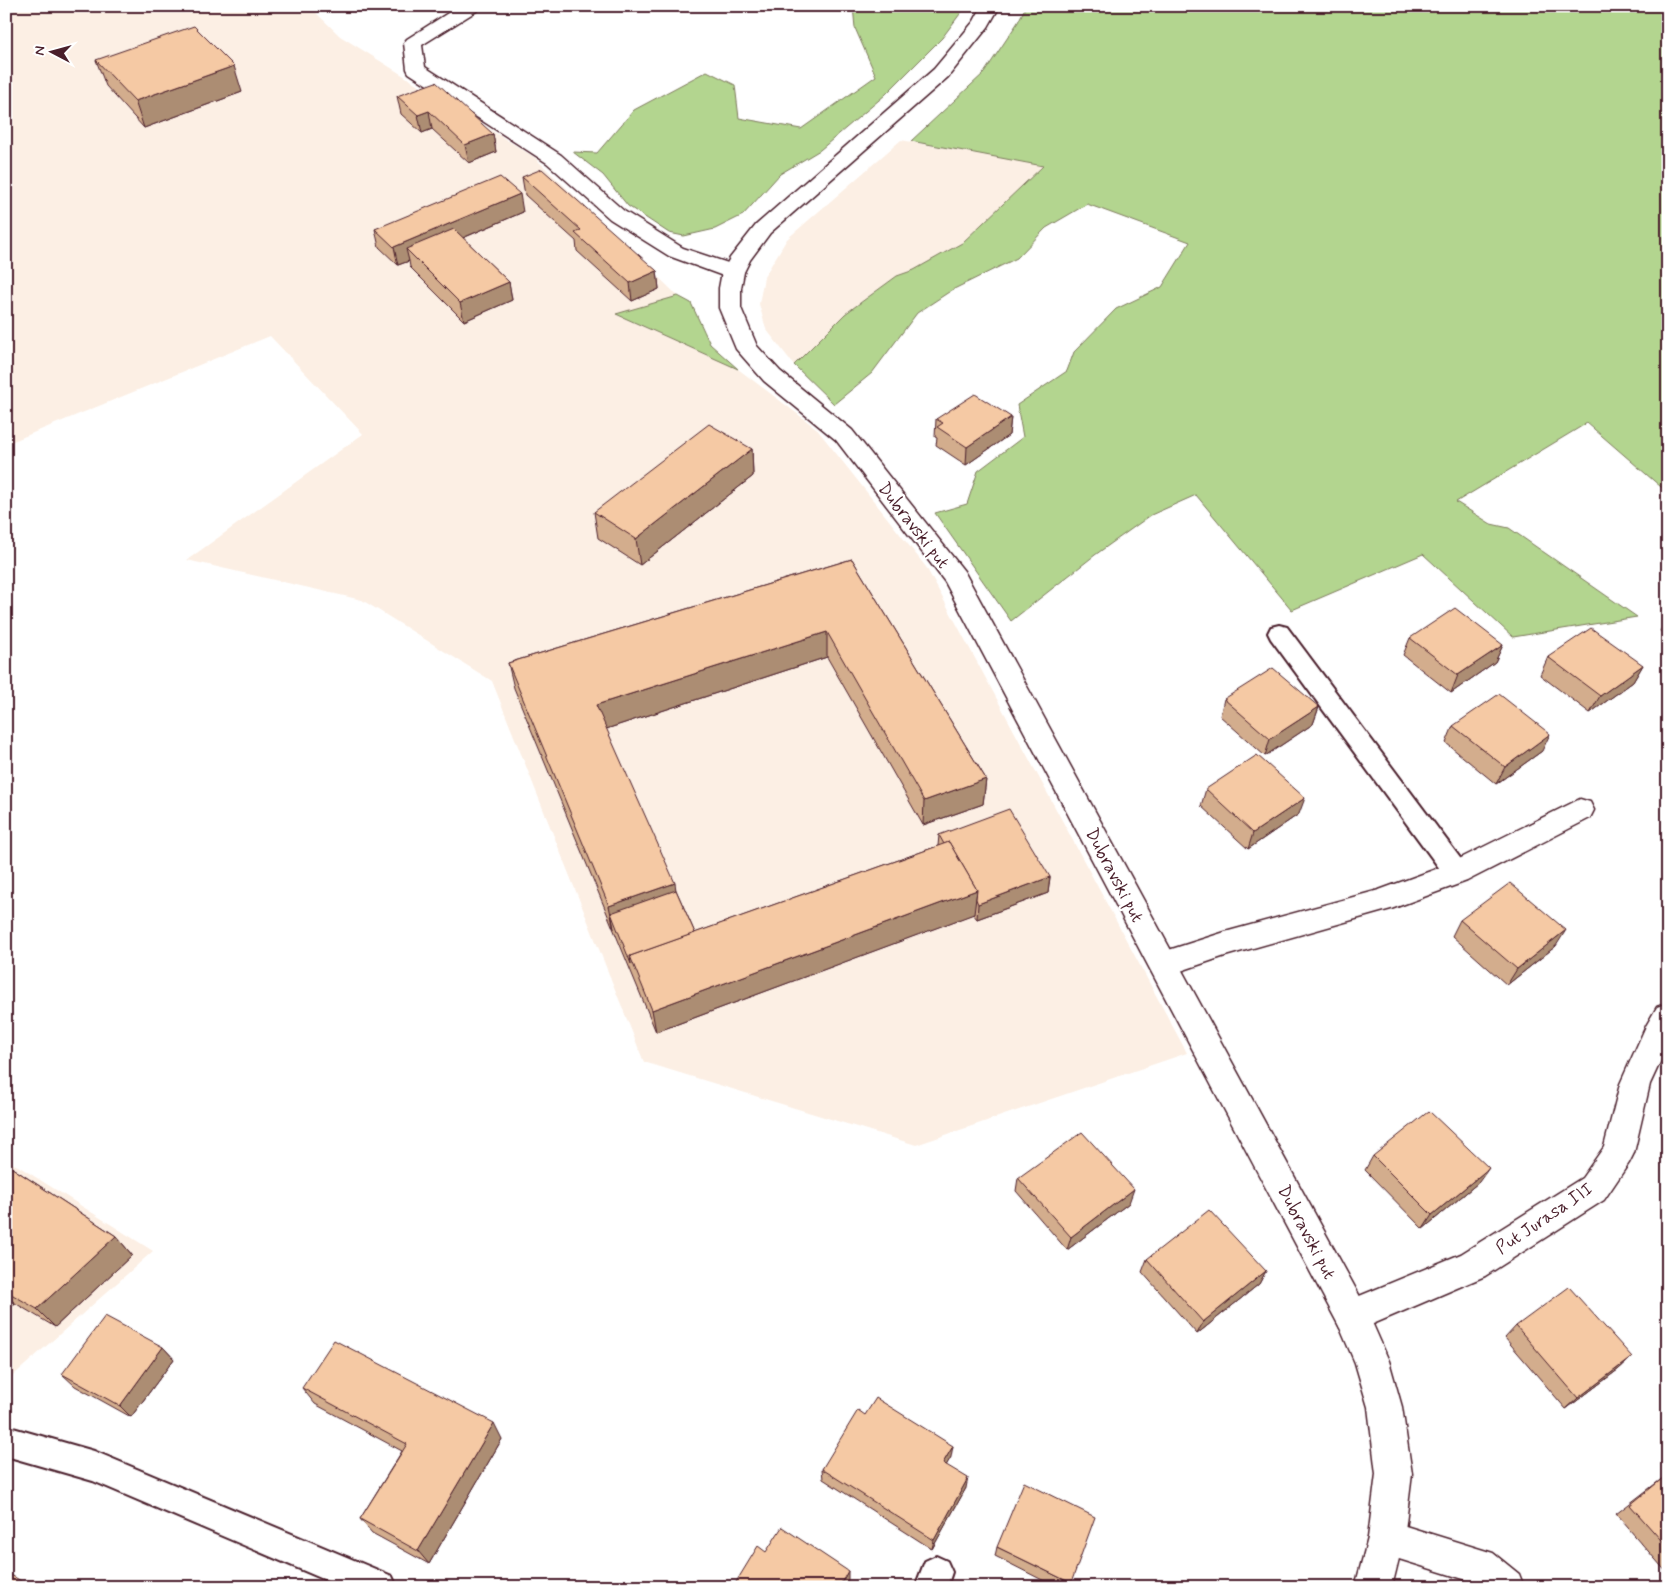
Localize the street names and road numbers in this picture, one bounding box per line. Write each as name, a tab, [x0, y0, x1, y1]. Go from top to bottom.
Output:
street label: Dubravski put	[872, 477, 955, 574]
street label: Dubravski put	[1079, 824, 1149, 927]
street label: Put Jurasa III	[1491, 1177, 1598, 1260]
street label: Dubravski put	[1271, 1181, 1341, 1284]

